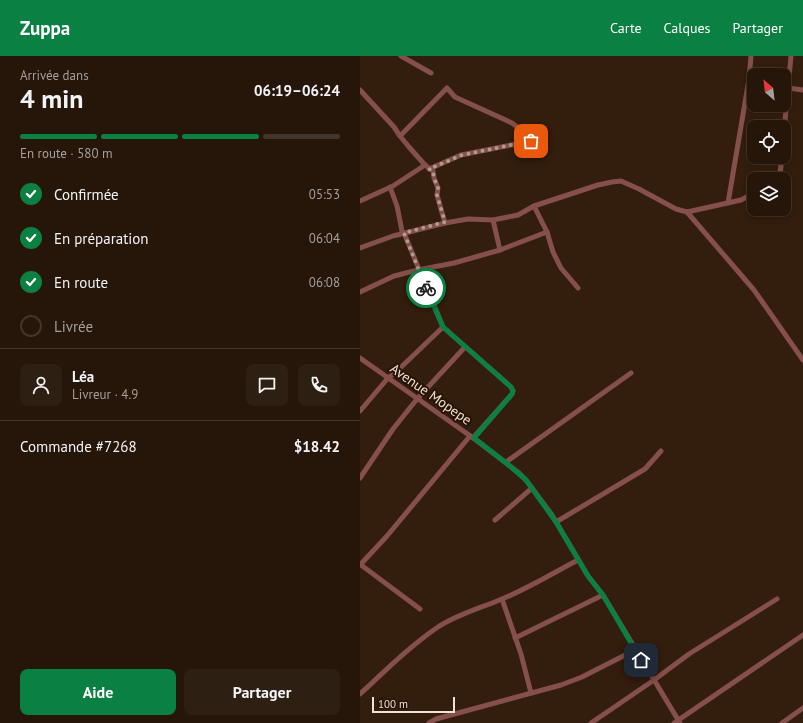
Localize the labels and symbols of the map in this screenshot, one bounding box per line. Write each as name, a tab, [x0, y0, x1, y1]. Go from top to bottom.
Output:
north arrow	[747, 68, 791, 112]
pin	[514, 124, 548, 158]
courier	[406, 268, 446, 308]
street label: Avenue Mopepe	[387, 359, 475, 429]
pin	[624, 643, 658, 677]
scale bar	[372, 695, 455, 714]

